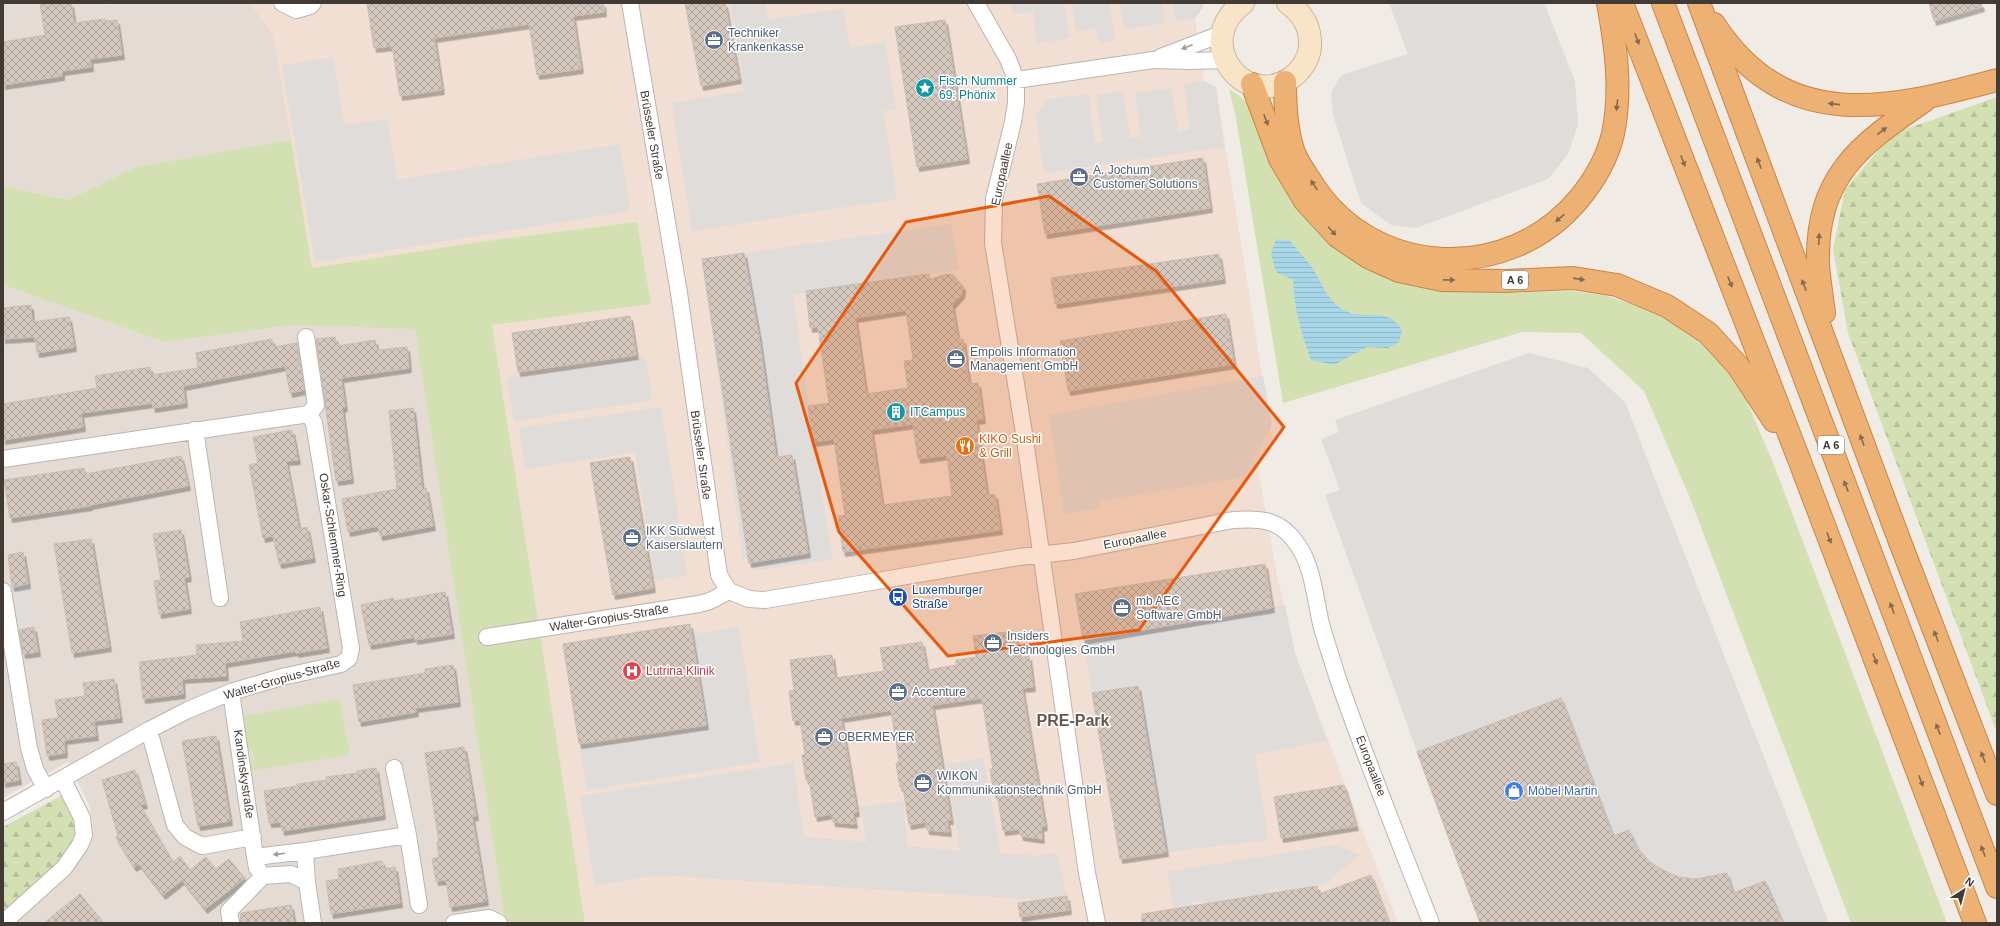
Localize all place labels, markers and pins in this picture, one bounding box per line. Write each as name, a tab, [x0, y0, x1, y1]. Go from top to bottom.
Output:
place label: Techniker Krankenkasse	[728, 26, 804, 54]
office icon: Techniker Krankenkasse	[703, 29, 725, 51]
place label: Fisch Nummer 69: Phönix	[939, 74, 1017, 102]
place icon: Fisch Nummer 69: Phönix	[914, 77, 936, 99]
place label: A. Jochum Customer Solutions	[1093, 163, 1198, 191]
office icon: A. Jochum Customer Solutions	[1068, 166, 1090, 188]
place label: Empolis Information Management GmbH	[970, 345, 1078, 373]
office icon: Empolis Information Management GmbH	[945, 348, 967, 370]
building icon: ITCampus	[885, 401, 907, 423]
place label: ITCampus	[910, 405, 965, 419]
place label: KIKO Sushi & Grill	[979, 432, 1041, 460]
restaurant icon: KIKO Sushi & Grill	[954, 435, 976, 457]
place label: IKK Südwest Kaiserslautern	[646, 524, 723, 552]
office icon: IKK Südwest Kaiserslautern	[621, 527, 643, 549]
place label: Luxemburger Straße	[912, 583, 983, 611]
bus stop icon: Luxemburger Straße	[887, 586, 909, 608]
place label: mb AEC Software GmbH	[1136, 594, 1221, 622]
office icon: mb AEC Software GmbH	[1111, 597, 1133, 619]
place label: Insiders Technologies GmbH	[1007, 629, 1115, 657]
office icon: Insiders Technologies GmbH	[982, 632, 1004, 654]
hospital icon: Lutrina Klinik	[621, 660, 643, 682]
place label: Lutrina Klinik	[646, 664, 716, 678]
office icon: Accenture	[887, 681, 909, 703]
place label: Accenture	[912, 685, 966, 699]
office icon: OBERMEYER	[813, 726, 835, 748]
place label: OBERMEYER	[838, 730, 915, 744]
place label: WIKON Kommunikationstechnik GmbH	[937, 769, 1102, 797]
office icon: WIKON Kommunikationstechnik GmbH	[912, 772, 934, 794]
shop icon: Möbel Martin	[1503, 780, 1525, 802]
place label: Möbel Martin	[1528, 784, 1597, 798]

